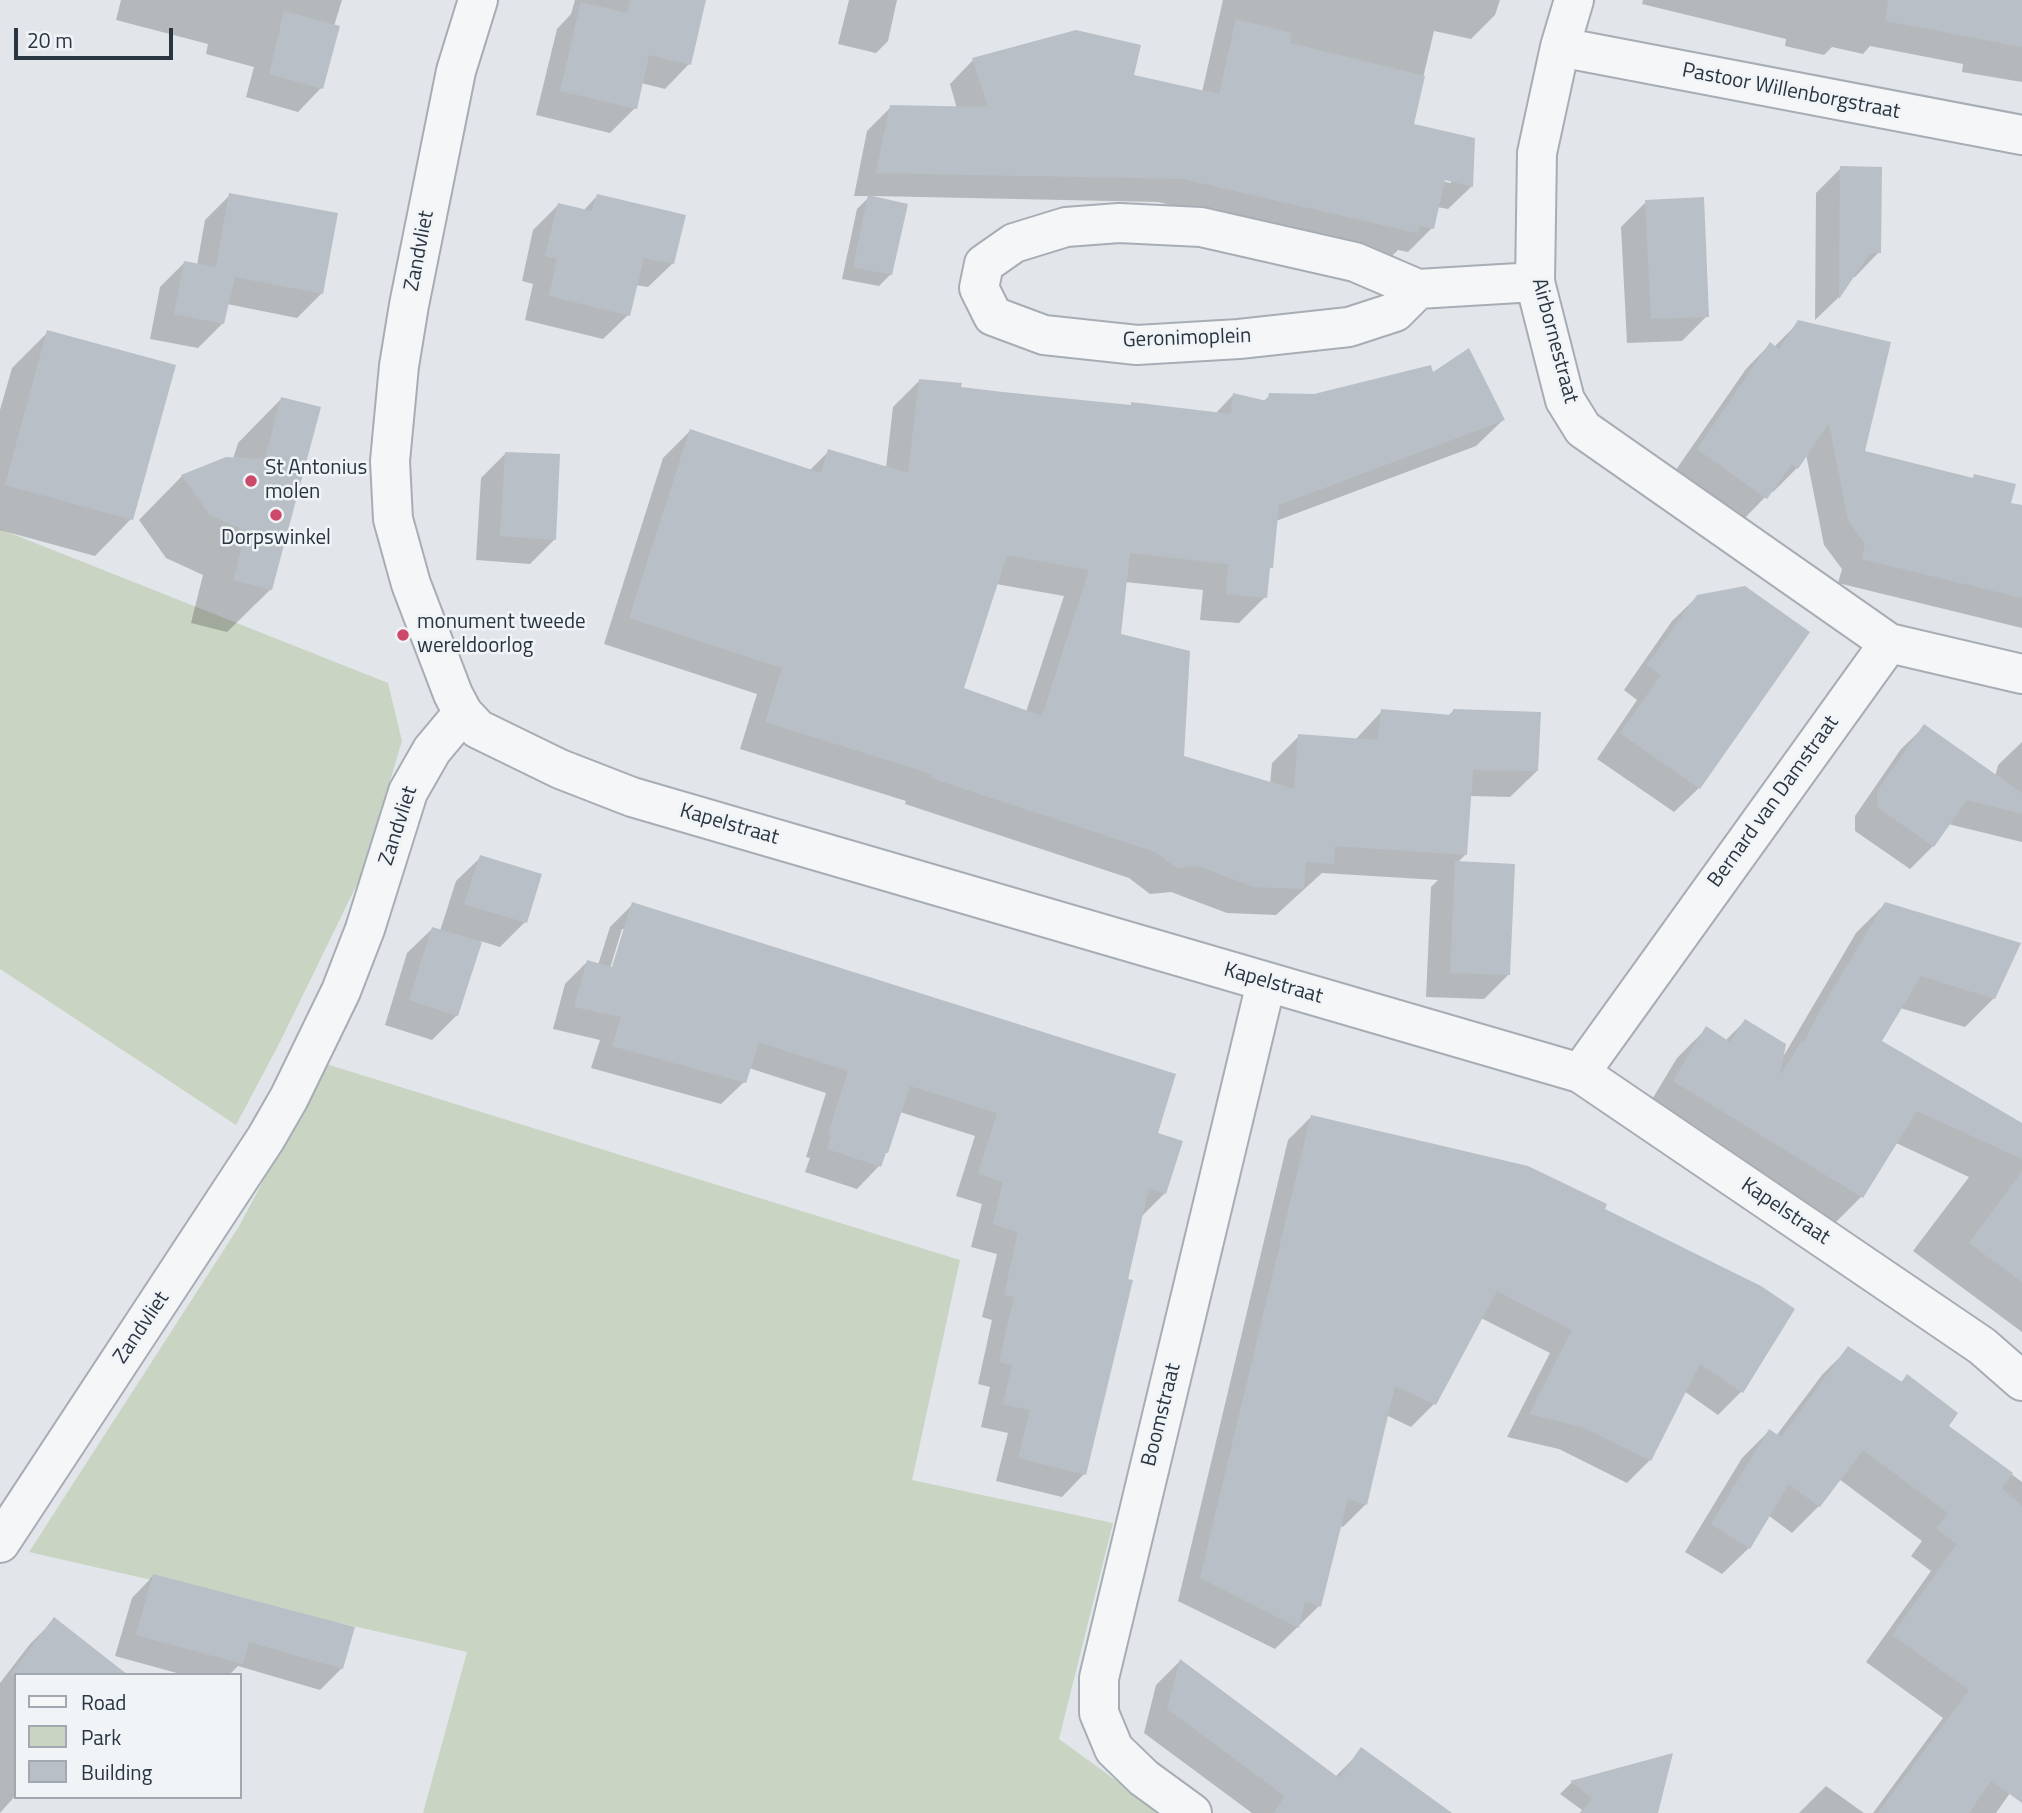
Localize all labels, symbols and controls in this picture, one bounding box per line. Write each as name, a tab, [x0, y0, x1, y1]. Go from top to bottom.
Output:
scale bar	[18, 14, 177, 58]
text: 20 m	[27, 24, 73, 56]
street label: Pastoor Willenborgstraat	[1680, 58, 1902, 126]
street label: Zandvliet	[400, 209, 440, 293]
street label: Airbornestraat	[1525, 276, 1583, 406]
street label: Geronimoplein	[1122, 324, 1252, 354]
place label: St Antonius molen	[265, 456, 367, 506]
marker: St Antonius molen	[243, 473, 259, 489]
marker: Dorpswinkel	[268, 507, 284, 523]
place label: Dorpswinkel	[221, 526, 331, 552]
place label: monument tweede wereldoorlog	[417, 610, 586, 660]
marker: monument tweede wereldoorlog	[395, 627, 411, 643]
street label: Bernard van Damstraat	[1703, 711, 1845, 893]
street label: Zandvliet	[374, 783, 424, 869]
street label: Kapelstraat	[677, 799, 781, 851]
street label: Kapelstraat	[1221, 958, 1325, 1010]
street label: Kapelstraat	[1736, 1173, 1834, 1251]
street label: Zandvliet	[109, 1287, 175, 1369]
street label: Boomstraat	[1137, 1361, 1187, 1469]
legend	[14, 1673, 242, 1799]
text: Road	[81, 1686, 126, 1718]
text: Park	[81, 1721, 121, 1753]
text: Building	[81, 1756, 152, 1788]

